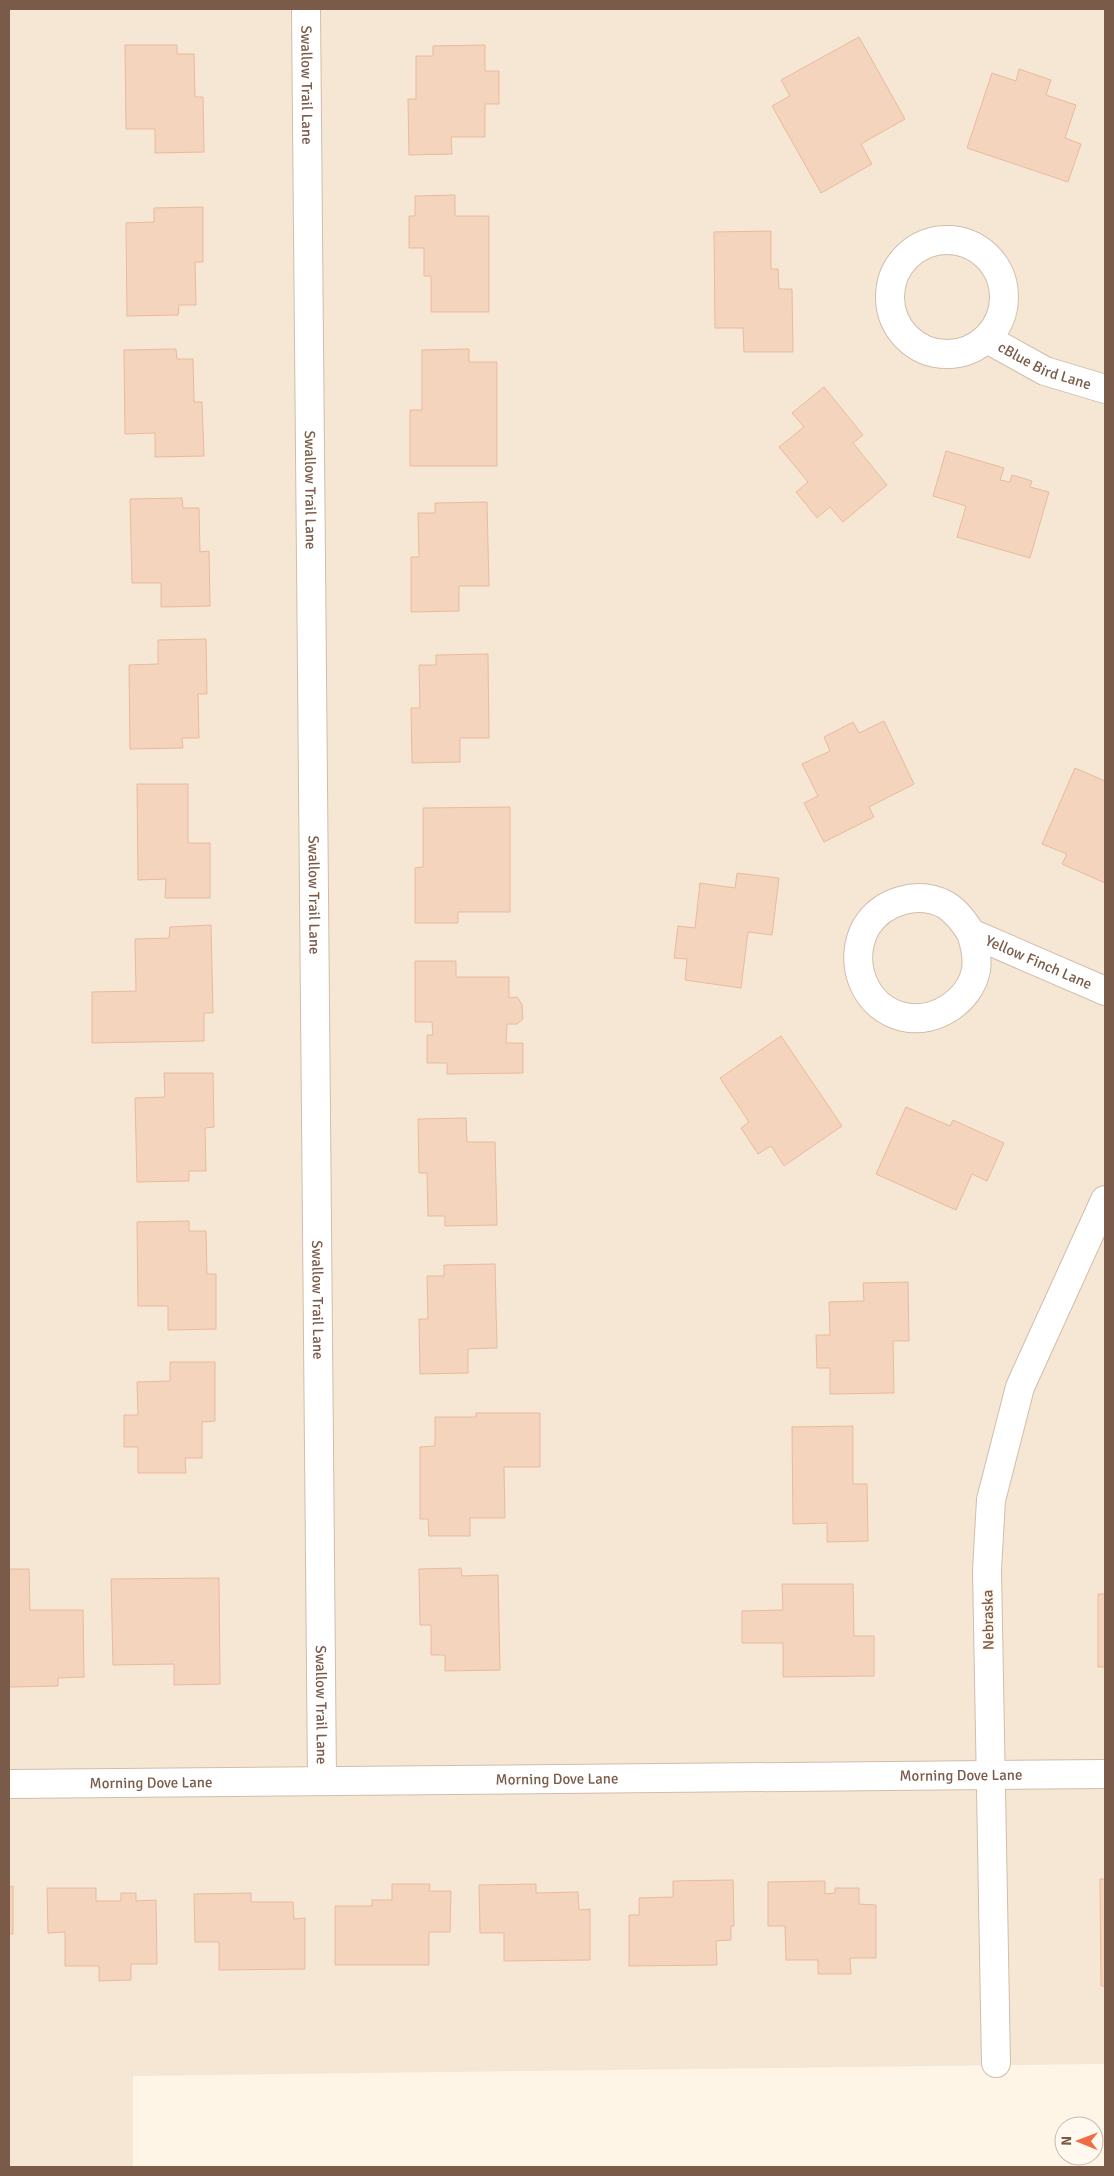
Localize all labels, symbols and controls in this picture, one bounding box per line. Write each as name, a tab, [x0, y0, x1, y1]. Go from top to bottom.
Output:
street label: Swallow Trail Lane	[297, 25, 316, 145]
street label: cBlue Bird Lane	[995, 338, 1093, 393]
street label: Swallow Trail Lane	[301, 430, 320, 550]
street label: Swallow Trail Lane	[304, 835, 324, 955]
street label: Yellow Finch Lane	[983, 931, 1095, 993]
street label: Swallow Trail Lane	[308, 1240, 327, 1360]
street label: Nebraska	[978, 1590, 998, 1650]
street label: Swallow Trail Lane	[312, 1645, 331, 1765]
street label: Morning Dove Lane	[899, 1766, 1023, 1785]
street label: Morning Dove Lane	[495, 1769, 619, 1789]
street label: Morning Dove Lane	[89, 1773, 213, 1792]
north arrow	[1054, 2116, 1104, 2166]
text: N	[1058, 2136, 1075, 2146]

